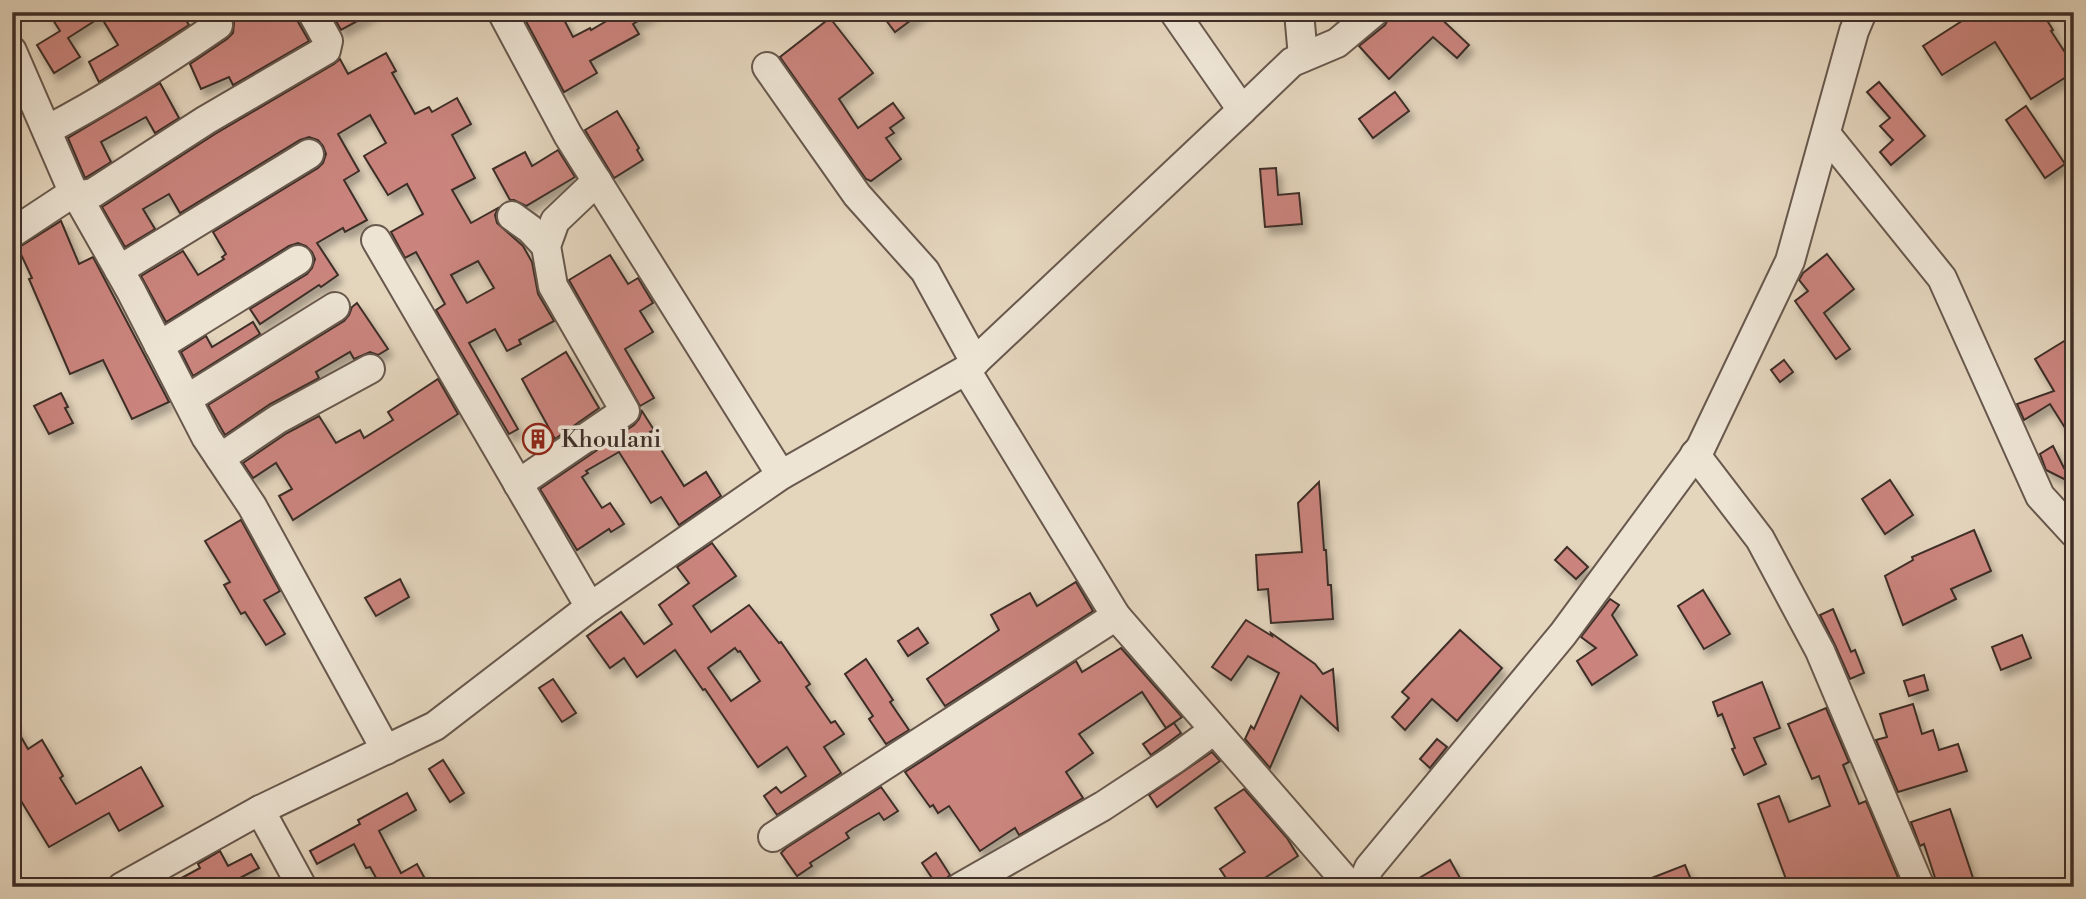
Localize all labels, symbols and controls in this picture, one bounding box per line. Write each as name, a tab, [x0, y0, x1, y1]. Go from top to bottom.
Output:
building icon: Khoulani	[521, 422, 555, 456]
place label: Khoulani	[561, 425, 662, 455]

